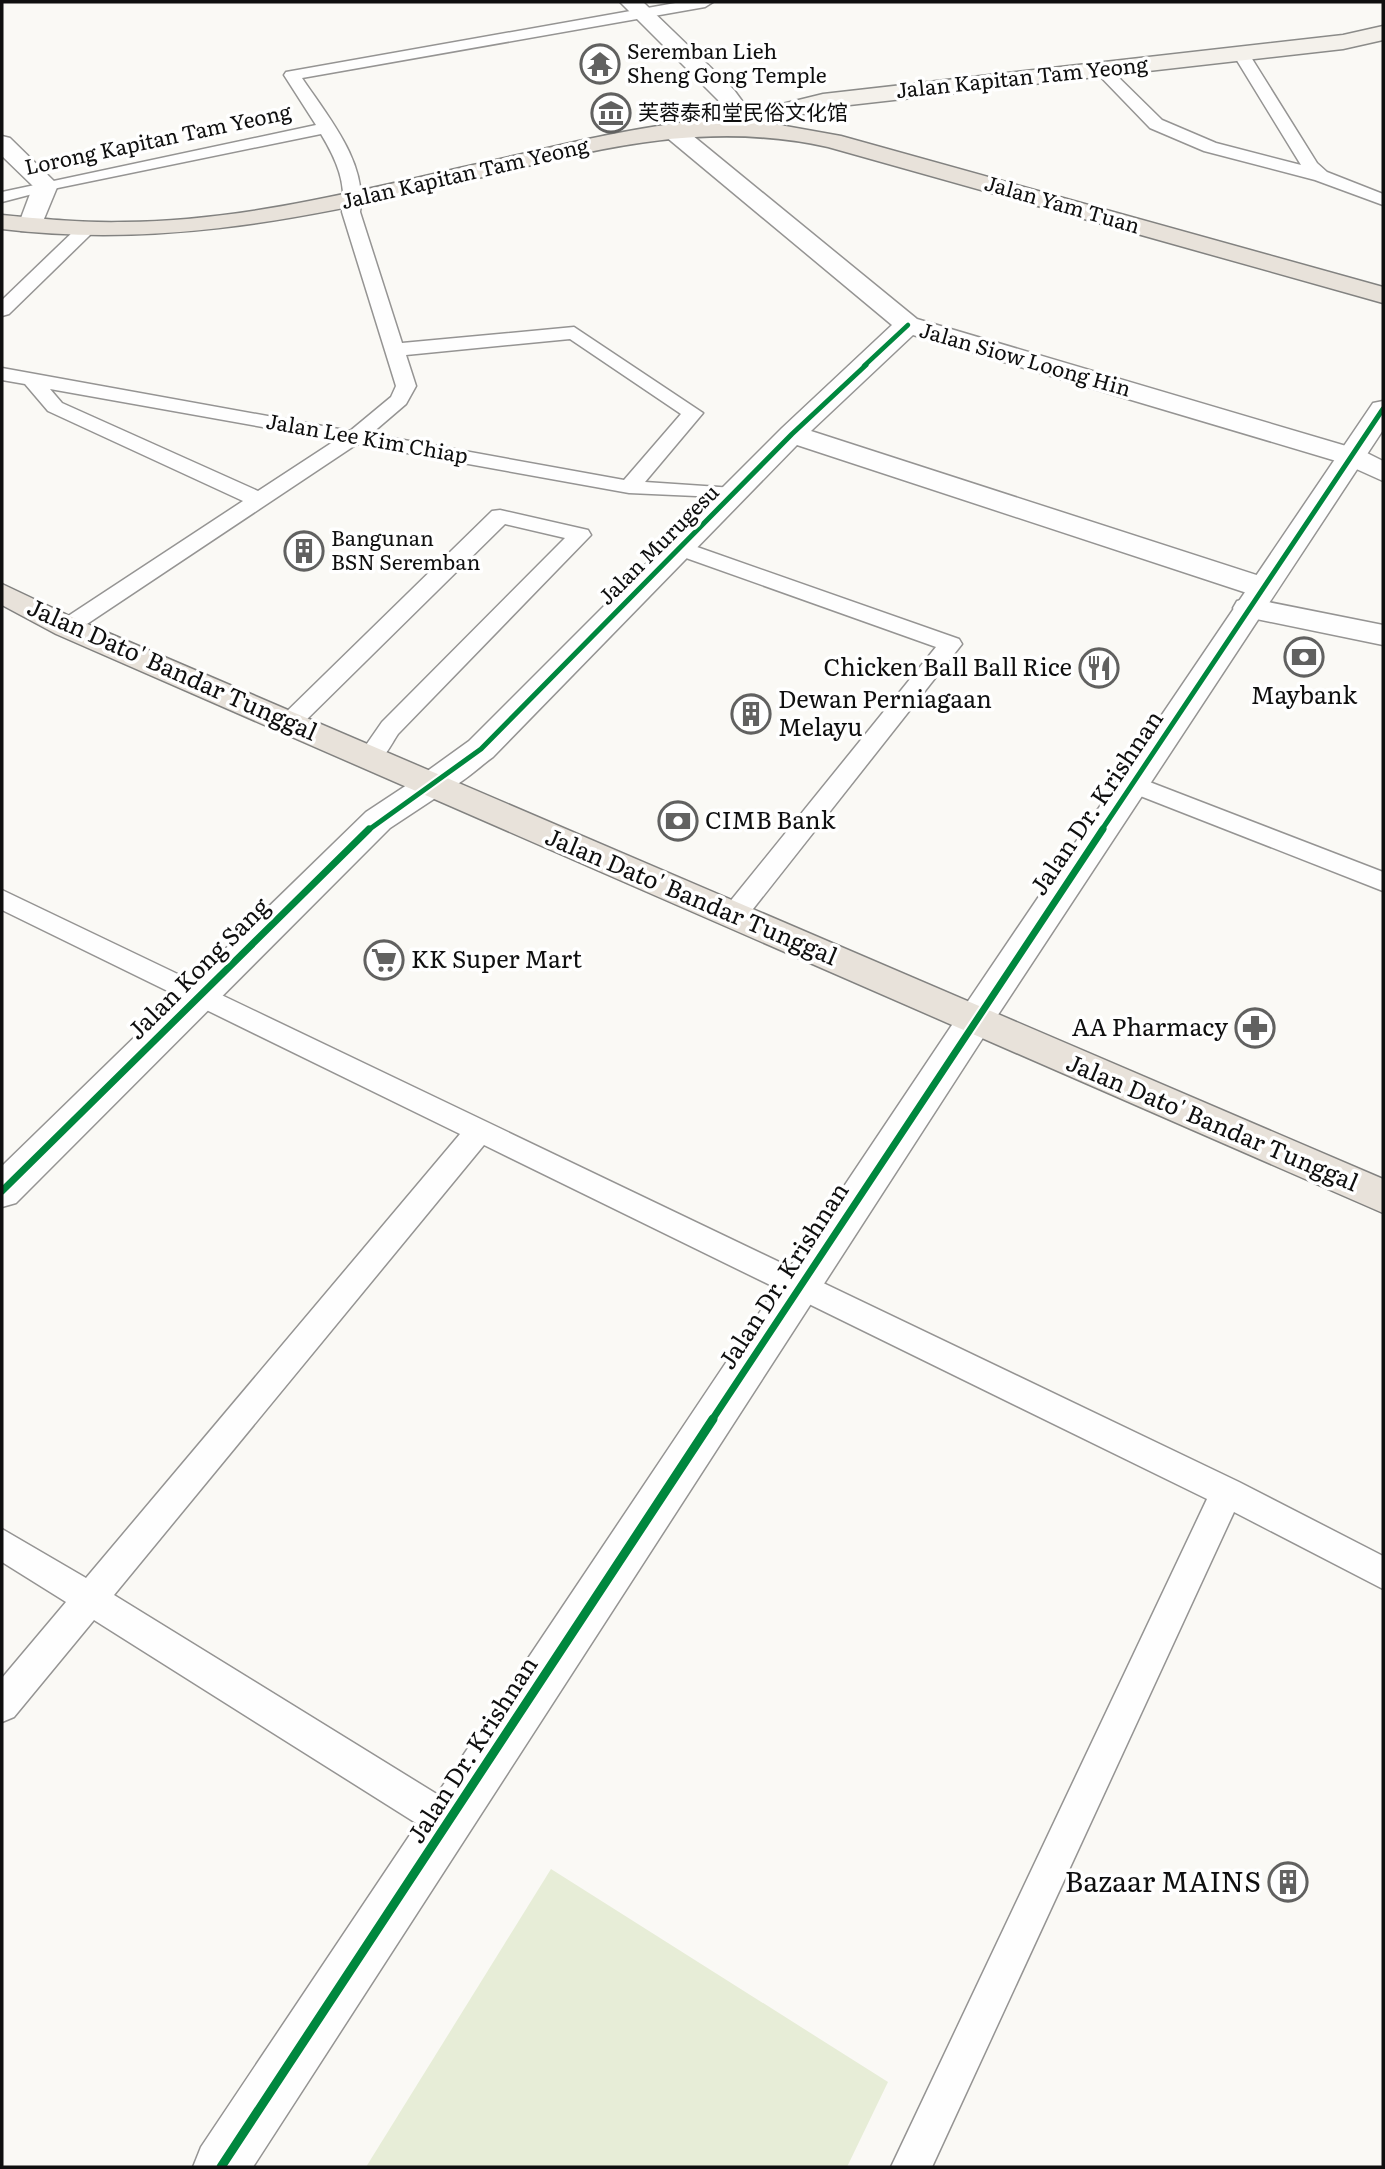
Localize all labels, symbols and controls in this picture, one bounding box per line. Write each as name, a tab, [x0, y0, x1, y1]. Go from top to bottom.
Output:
place label: Seremban Lieh Sheng Gong Temple	[627, 34, 827, 89]
temple icon: Seremban Lieh Sheng Gong Temple	[579, 43, 621, 85]
street label: Jalan Kapitan Tam Yeong	[894, 47, 1150, 104]
museum icon: 芙蓉泰和堂民俗文化馆	[590, 92, 632, 134]
street label: Lorong Kapitan Tam Yeong	[21, 94, 294, 181]
place label: 芙蓉泰和堂民俗文化馆	[638, 95, 848, 126]
street label: Jalan Kapitan Tam Yeong	[338, 128, 592, 215]
street label: Jalan Yam Tuan	[981, 166, 1144, 240]
street label: Jalan Siow Loong Hin	[916, 313, 1135, 403]
street label: Jalan Lee Kim Chiap	[264, 404, 471, 470]
street label: Jalan Murugesu	[590, 476, 725, 611]
place label: Bangunan BSN Seremban	[331, 521, 480, 576]
building icon: Bangunan BSN Seremban	[283, 530, 325, 572]
street label: Jalan Dato' Bandar Tunggal	[22, 588, 324, 748]
bank icon: Maybank	[1283, 636, 1325, 678]
restaurant icon: Chicken Ball Ball Rice	[1078, 647, 1120, 689]
place label: Chicken Ball Ball Rice	[823, 648, 1072, 683]
place label: Maybank	[1251, 676, 1358, 711]
place label: Dewan Perniagaan Melayu	[778, 680, 992, 743]
building icon: Dewan Perniagaan Melayu	[730, 693, 772, 735]
street label: Jalan Dr. Krishnan	[1020, 702, 1170, 901]
bank icon: CIMB Bank	[657, 800, 699, 842]
place label: CIMB Bank	[705, 801, 836, 836]
street label: Jalan Dato' Bandar Tunggal	[540, 817, 844, 972]
street label: Jalan Kong Sang	[118, 888, 277, 1046]
supermarket icon: KK Super Mart	[363, 939, 405, 981]
place label: KK Super Mart	[411, 940, 582, 975]
pharmacy icon: AA Pharmacy	[1234, 1007, 1276, 1049]
place label: AA Pharmacy	[1072, 1008, 1228, 1043]
street label: Jalan Dato' Bandar Tunggal	[1061, 1043, 1365, 1198]
street label: Jalan Dr. Krishnan	[708, 1174, 856, 1375]
street label: Jalan Dr. Krishnan	[397, 1648, 545, 1849]
place label: Bazaar MAINS	[1065, 1859, 1261, 1901]
building icon: Bazaar MAINS	[1267, 1861, 1309, 1903]

